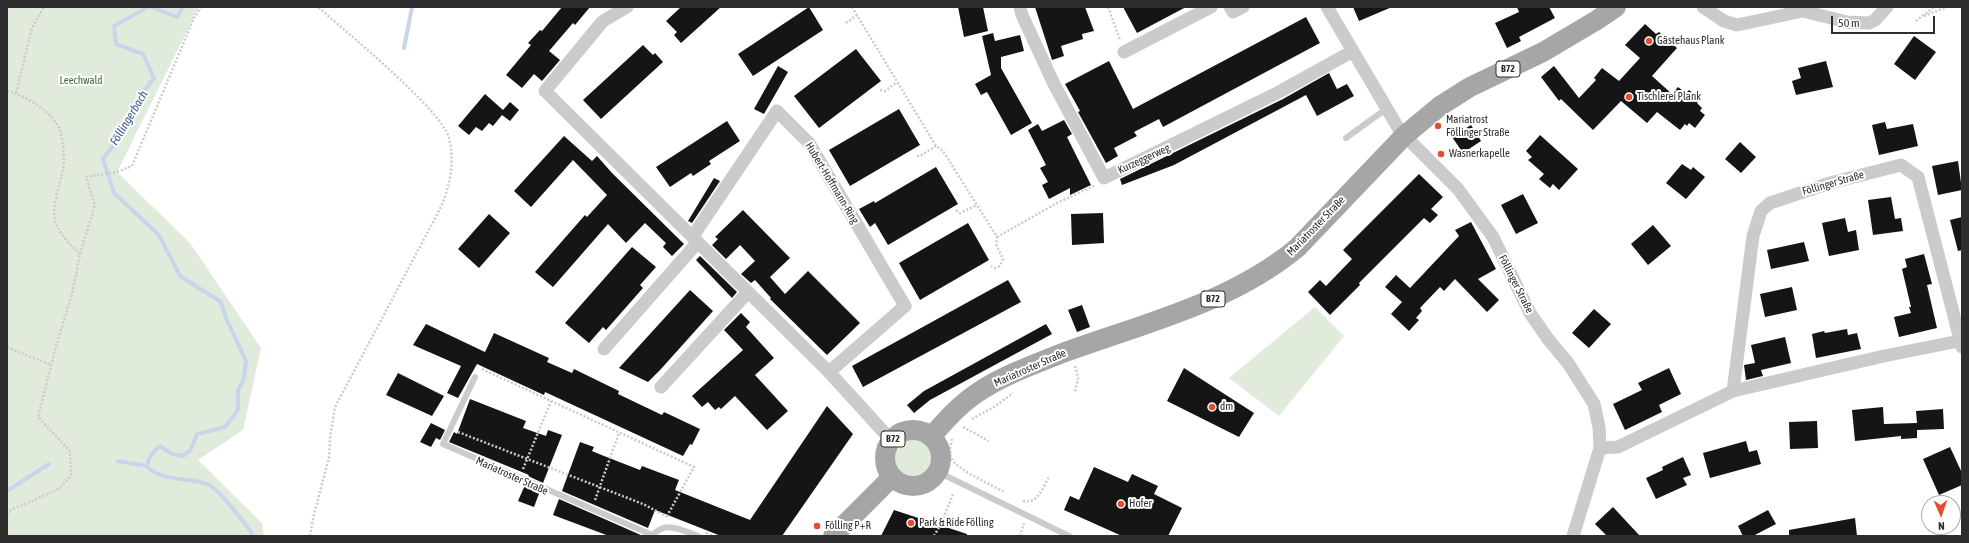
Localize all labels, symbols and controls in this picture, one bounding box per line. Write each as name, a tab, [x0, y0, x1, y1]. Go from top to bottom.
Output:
scale bar	[1833, 8, 1937, 34]
text: 50 m	[1838, 16, 1860, 30]
place label: Gästehaus Plank	[1657, 34, 1725, 48]
marker: Gästehaus Plank	[1644, 36, 1654, 46]
road number: B72	[1496, 61, 1520, 77]
park label: Leechwald	[59, 74, 103, 88]
water label: Föllingerbach	[107, 88, 151, 148]
place label: Tischlerei Plank	[1637, 90, 1701, 104]
marker: Tischlerei Plank	[1624, 92, 1634, 102]
place label: Mariatrost Föllinger Straße	[1446, 113, 1509, 139]
marker: Mariatrost Föllinger Straße	[1433, 121, 1443, 131]
street label: Hubert-Hoffmann-Ring	[802, 140, 862, 226]
street label: Kurzeggerweg	[1116, 141, 1172, 177]
place label: Wasnerkapelle	[1449, 147, 1510, 161]
marker: Wasnerkapelle	[1436, 149, 1446, 159]
street label: Föllinger Straße	[1801, 168, 1865, 198]
street label: Mariatroster Straße	[1284, 193, 1348, 259]
street label: Föllinger Straße	[1496, 253, 1536, 315]
road number: B72	[1201, 291, 1225, 307]
street label: Mariatroster Straße	[992, 346, 1068, 390]
place label: dm	[1220, 400, 1233, 414]
marker: dm	[1207, 402, 1217, 412]
road number: B72	[881, 431, 905, 447]
street label: Mariatroster Straße	[474, 454, 550, 498]
north arrow	[1921, 495, 1961, 535]
place label: Hofer	[1129, 497, 1152, 511]
marker: Hofer	[1116, 499, 1126, 509]
place label: Park & Ride Fölling	[919, 516, 994, 530]
marker: Park & Ride Fölling	[906, 518, 916, 528]
place label: Fölling P+R	[825, 519, 871, 533]
text: N	[1938, 520, 1945, 532]
marker: Fölling P+R	[812, 521, 822, 531]

